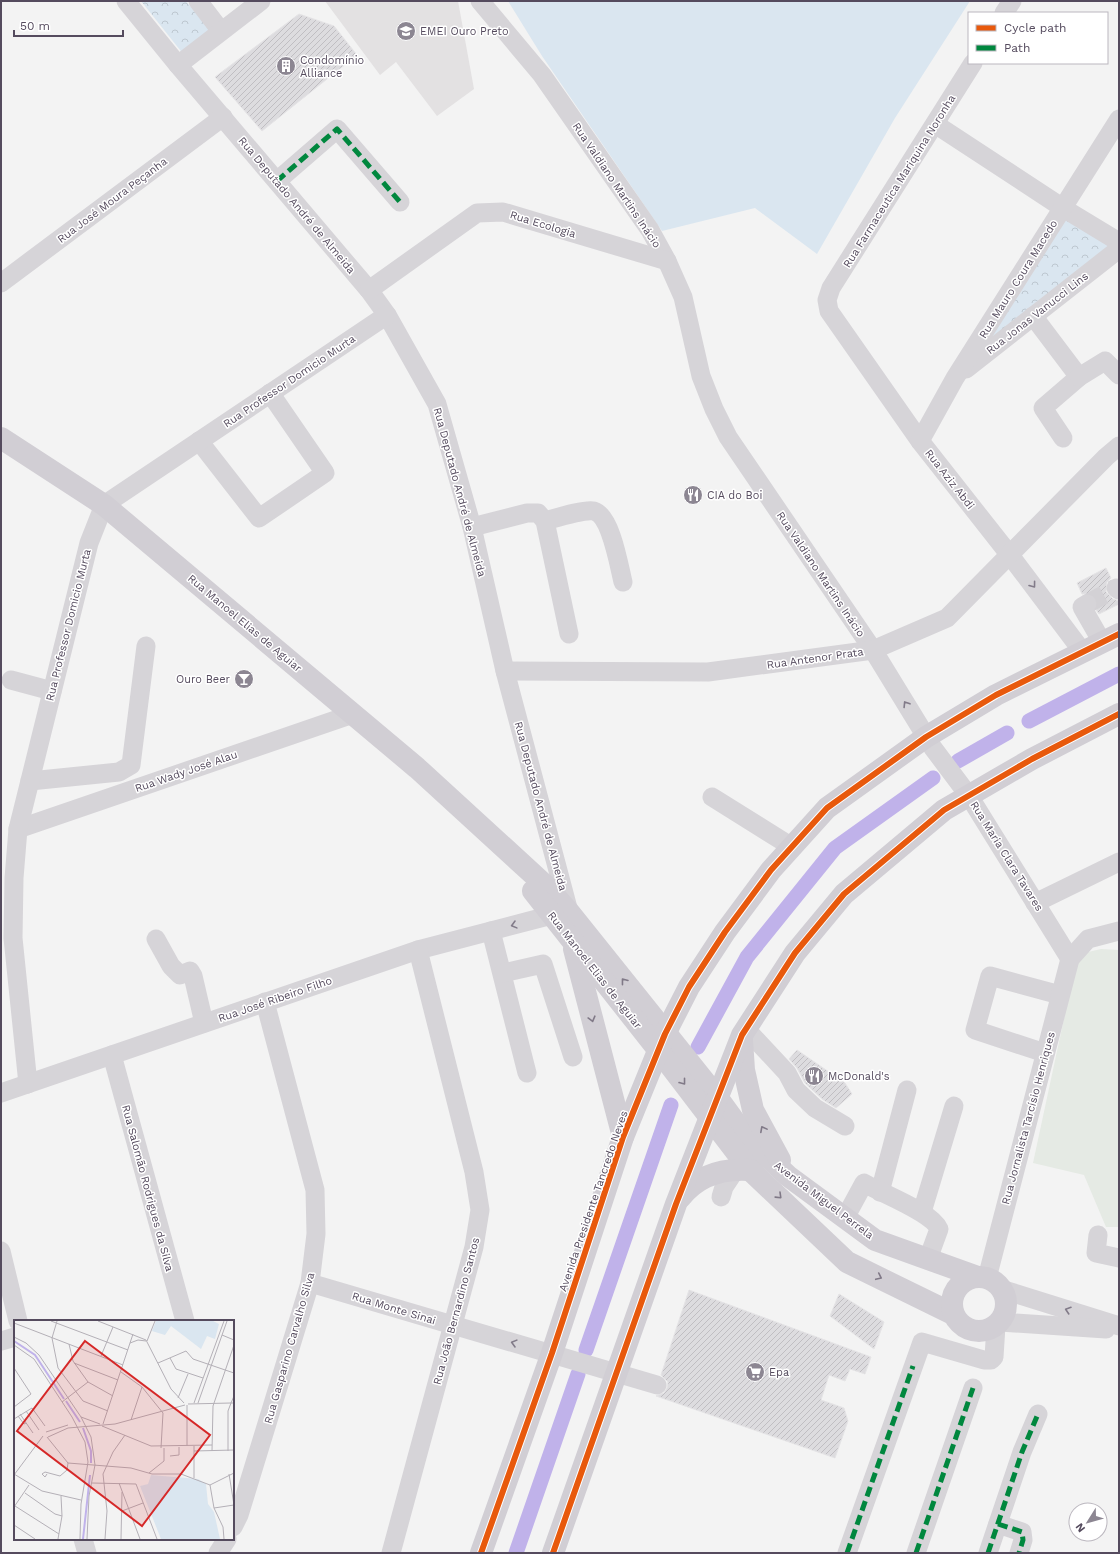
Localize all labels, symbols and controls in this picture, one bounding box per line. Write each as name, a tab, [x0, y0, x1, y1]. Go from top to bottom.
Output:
scale bar	[14, 12, 123, 38]
legend	[968, 12, 1108, 64]
text: 50 m	[20, 19, 50, 33]
school or university icon: EMEI Ouro Preto	[395, 20, 417, 42]
text: Cycle path	[1004, 21, 1066, 35]
place label: EMEI Ouro Preto	[420, 25, 509, 38]
text: Path	[1004, 41, 1030, 55]
place label: Condomínio Alliance	[300, 54, 364, 80]
building icon: Condomínio Alliance	[275, 55, 297, 77]
street label: Rua Farmaceutica Mariquina Noronha	[841, 92, 958, 270]
street label: Rua Valdiano Martins Inácio	[570, 120, 663, 250]
street label: Rua Deputado André de Almeida	[235, 134, 358, 276]
street label: Rua José Moura Peçanha	[55, 155, 170, 246]
street label: Rua Ecologia	[508, 208, 577, 241]
street label: Rua Mauro Coura Macedo	[977, 218, 1060, 341]
street label: Rua Jonas Vanucci Lins	[984, 269, 1091, 357]
street label: Rua Professor Domicio Murta	[221, 332, 358, 431]
street label: Rua Deputado André de Almeida	[431, 406, 488, 578]
street label: Rua Aziz Abdi	[922, 447, 977, 512]
restaurant icon: CIA do Boi	[682, 484, 704, 506]
place label: CIA do Boi	[707, 489, 762, 502]
street label: Rua Valdiano Martins Inácio	[774, 509, 867, 639]
street label: Rua Professor Domicio Murta	[43, 548, 94, 703]
street label: Rua Manoel Elias de Aguiar	[185, 572, 305, 675]
one-way arrow	[1028, 580, 1035, 587]
street label: Rua Antenor Prata	[766, 645, 864, 672]
bar icon: Ouro Beer	[233, 668, 255, 690]
place label: Ouro Beer	[176, 673, 231, 686]
one-way arrow	[903, 701, 910, 708]
street label: Rua Deputado André de Almeida	[512, 720, 569, 892]
street label: Rua Wady José Alau	[133, 748, 239, 795]
street label: Rua Maria Clara Tavares	[967, 799, 1046, 914]
street label: Rua Manoel Elias de Aguiar	[545, 909, 645, 1032]
one-way arrow	[511, 920, 518, 929]
street label: Rua José Ribeiro Filho	[217, 974, 334, 1025]
one-way arrow	[622, 979, 629, 986]
one-way arrow	[587, 1015, 596, 1022]
street label: Rua Jornalista Tarcísio Henriques	[999, 1030, 1058, 1206]
restaurant icon: McDonald's	[803, 1065, 825, 1087]
place label: McDonald's	[828, 1070, 890, 1083]
one-way arrow	[678, 1077, 685, 1084]
street label: Rua Salomão Rodrigues da Silva	[119, 1103, 176, 1273]
street label: Avenida Presidente Tancredo Neves	[556, 1109, 631, 1293]
one-way arrow	[760, 1126, 768, 1133]
street label: Avenida Miguel Perrela	[771, 1159, 876, 1242]
one-way arrow	[774, 1191, 782, 1199]
street label: Rua João Bernardino Santos	[431, 1236, 482, 1386]
street label: Rua Gasparino Carvalho Silva	[262, 1271, 317, 1425]
one-way arrow	[874, 1272, 882, 1280]
street label: Rua Monte Sinai	[350, 1290, 437, 1327]
one-way arrow	[1065, 1306, 1072, 1315]
inset map	[14, 1320, 234, 1540]
one-way arrow	[511, 1339, 518, 1348]
supermarket icon: Epa	[744, 1361, 766, 1383]
place label: Epa	[769, 1366, 789, 1379]
north arrow	[1068, 1502, 1108, 1542]
text: N	[1073, 1521, 1088, 1535]

